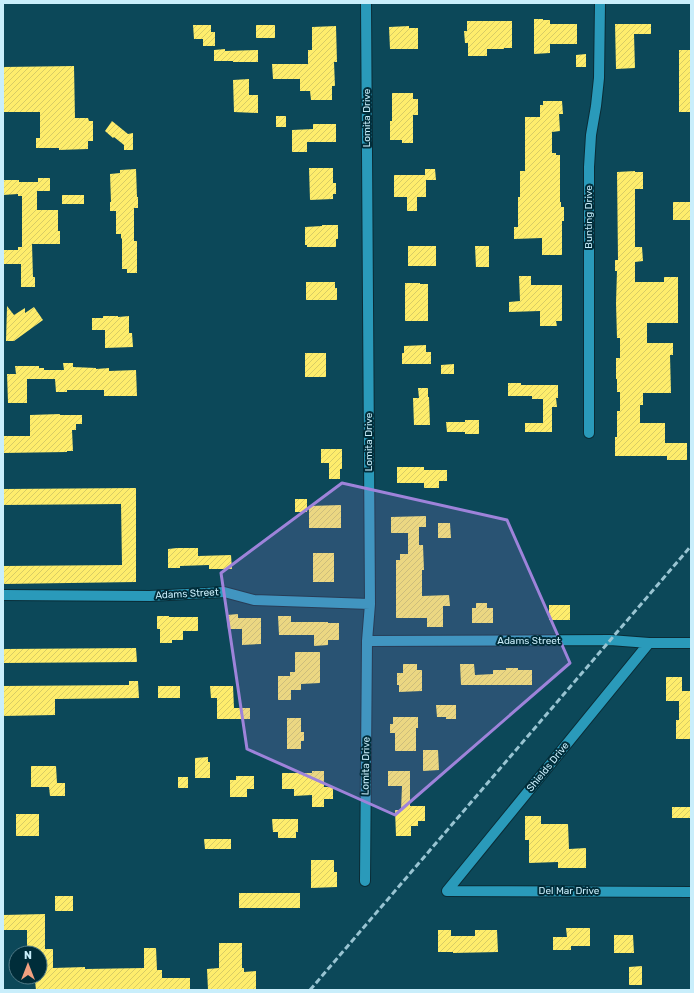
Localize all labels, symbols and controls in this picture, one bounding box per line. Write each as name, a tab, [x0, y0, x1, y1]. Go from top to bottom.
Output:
street label: Lomita Drive	[361, 88, 373, 147]
street label: Bunting Drive	[583, 185, 595, 249]
street label: Lomita Drive	[363, 412, 375, 471]
street label: Adams Street	[155, 586, 219, 602]
street label: Adams Street	[497, 635, 561, 647]
street label: Lomita Drive	[359, 736, 373, 795]
street label: Shields Drive	[524, 739, 572, 794]
street label: Del Mar Drive	[539, 885, 600, 897]
north arrow	[8, 945, 48, 985]
text: N	[24, 949, 32, 962]

